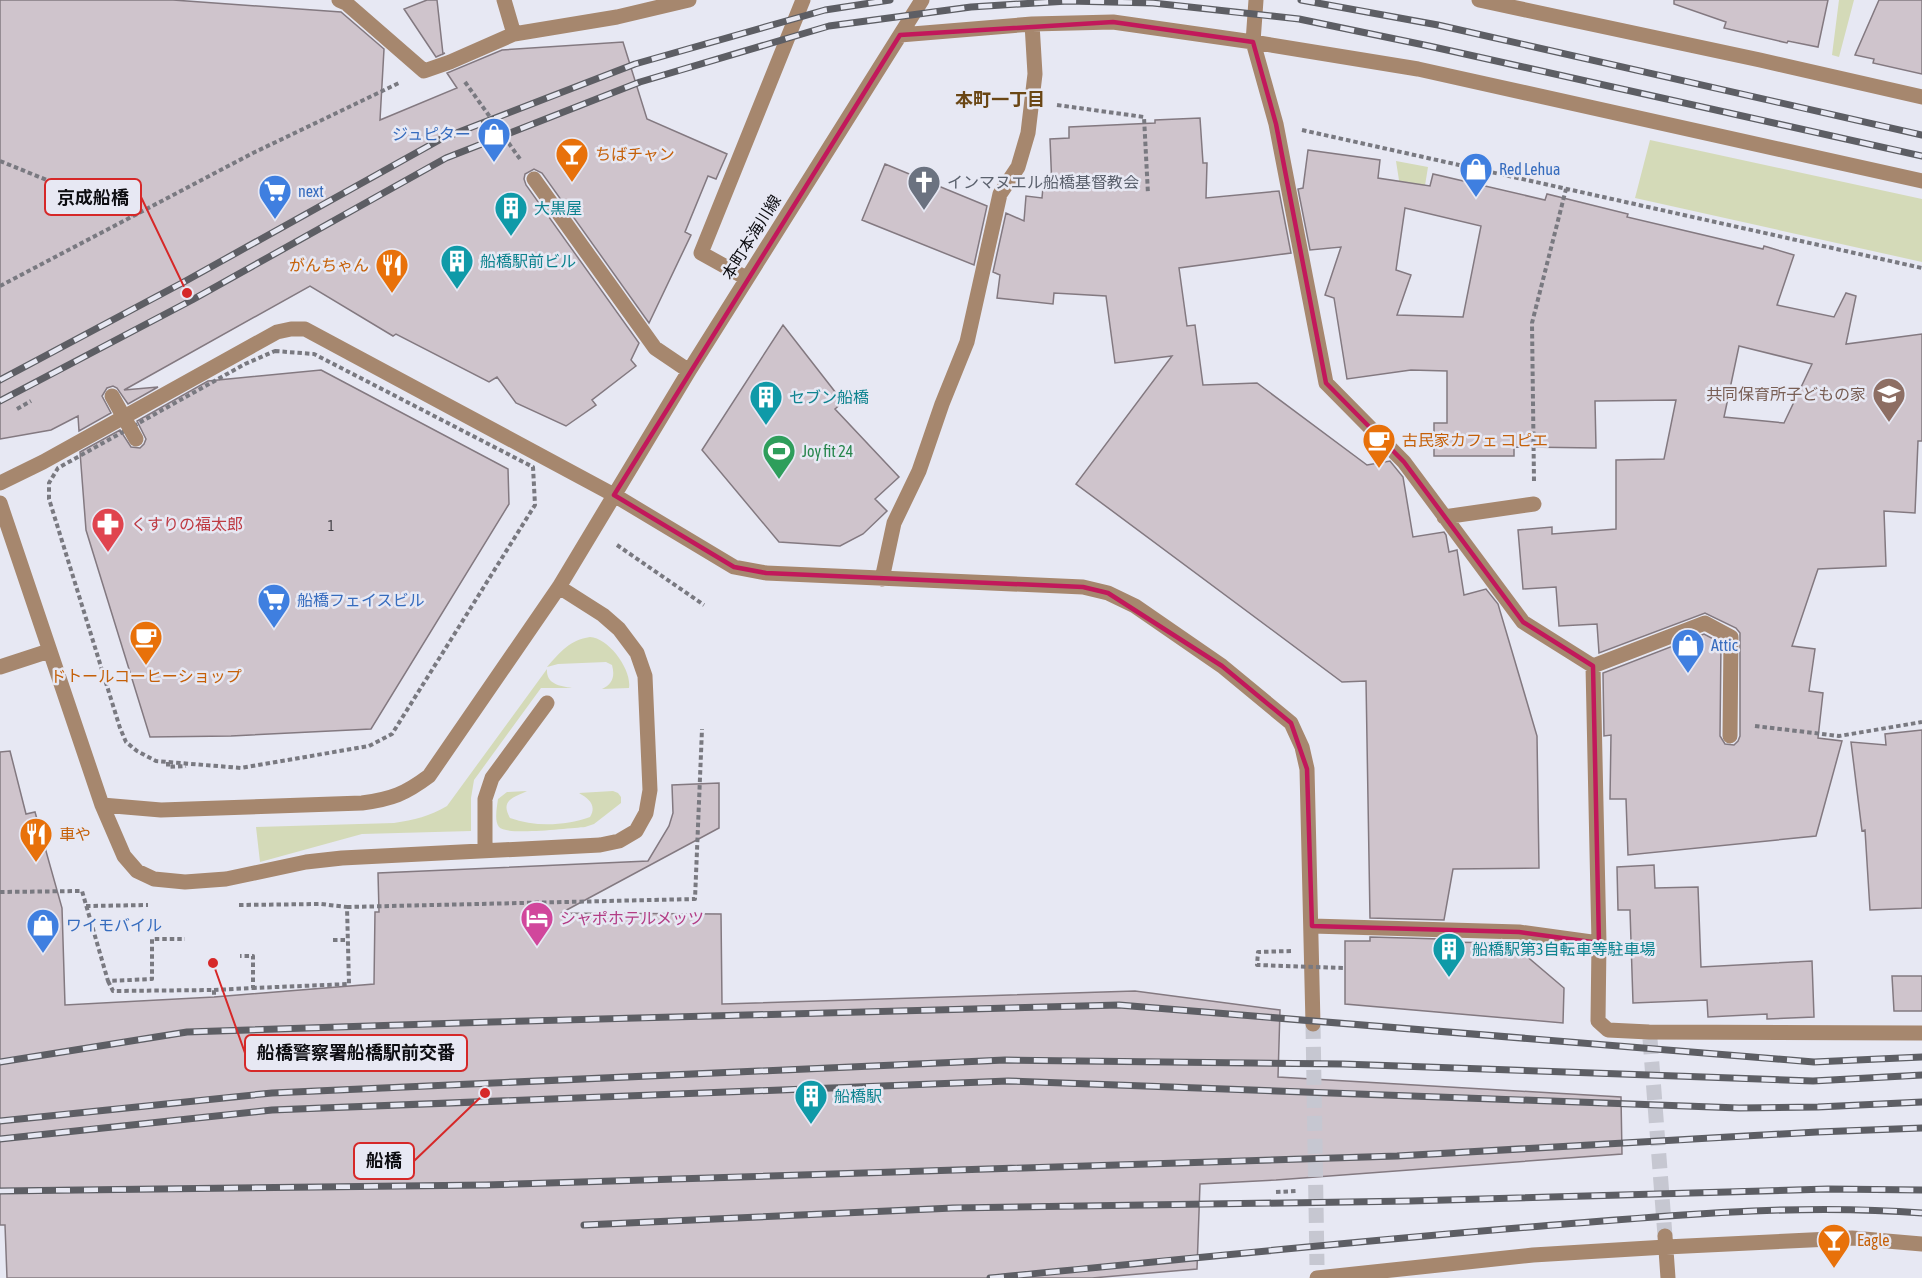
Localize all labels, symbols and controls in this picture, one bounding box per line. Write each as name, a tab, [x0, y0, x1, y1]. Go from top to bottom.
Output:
district label: 本町一丁目	[955, 89, 1045, 110]
shop icon: ジュピター	[476, 116, 512, 163]
place label: ジュピター	[392, 125, 471, 143]
bar icon: ちばチャン	[554, 136, 590, 183]
place label: ちばチャン	[595, 145, 675, 163]
shop icon: Red Lehua	[1458, 151, 1494, 198]
place label: Red Lehua	[1499, 160, 1560, 178]
church icon: インマヌエル船橋基督教会	[906, 164, 942, 211]
supermarket icon: next	[257, 173, 293, 220]
place label: インマヌエル船橋基督教会	[947, 173, 1139, 191]
callout: 京成船橋	[45, 179, 141, 215]
place label: next	[298, 182, 324, 200]
text: 京成船橋	[57, 187, 129, 208]
building icon: 大黒屋	[493, 190, 529, 237]
street label: 本町本海川線	[718, 192, 784, 282]
place label: 大黒屋	[534, 199, 582, 217]
building icon: 船橋駅前ビル	[439, 243, 475, 290]
restaurant icon: がんちゃん	[374, 247, 410, 294]
place label: 船橋駅前ビル	[480, 252, 576, 270]
place label: がんちゃん	[289, 256, 369, 274]
school or university icon: 共同保育所子どもの家	[1871, 376, 1907, 423]
building icon: セブン船橋	[748, 379, 784, 426]
place label: 共同保育所子どもの家	[1706, 385, 1866, 403]
place label: セブン船橋	[789, 388, 869, 406]
cafe icon: 古民家カフェ コピエ	[1361, 422, 1397, 469]
place label: 古民家カフェ コピエ	[1402, 431, 1548, 449]
sports icon: Joy fit 24	[761, 433, 797, 480]
place label: Joy fit 24	[802, 442, 853, 461]
pharmacy icon: くすりの福太郎	[90, 506, 126, 553]
place label: くすりの福太郎	[131, 515, 243, 533]
house number: 1	[328, 518, 334, 534]
supermarket icon: 船橋フェイスビル	[256, 582, 292, 629]
place label: 船橋フェイスビル	[297, 591, 425, 609]
cafe icon: ドトールコーヒーショップ	[128, 619, 164, 666]
shop icon: Attic	[1670, 627, 1706, 674]
place label: Attic	[1711, 636, 1738, 654]
place label: ドトールコーヒーショップ	[50, 667, 242, 685]
restaurant icon: 車や	[18, 816, 54, 863]
place label: 車や	[59, 825, 91, 843]
hotel icon: シャポホテルメッツ	[519, 900, 555, 947]
shop icon: ワイモバイル	[25, 907, 61, 954]
place label: シャポホテルメッツ	[560, 909, 704, 927]
place label: ワイモバイル	[66, 916, 162, 934]
building icon: 船橋駅第3自転車等駐車場	[1431, 931, 1467, 978]
place label: 船橋駅第3自転車等駐車場	[1472, 940, 1656, 958]
callout: 船橋警察署船橋駅前交番	[245, 1035, 467, 1071]
text: 船橋警察署船橋駅前交番	[257, 1042, 455, 1063]
building icon: 船橋駅	[793, 1078, 829, 1125]
place label: 船橋駅	[834, 1087, 882, 1105]
callout: 船橋	[354, 1143, 414, 1179]
text: 船橋	[366, 1150, 402, 1171]
bar icon: Eagle	[1816, 1222, 1852, 1269]
place label: Eagle	[1857, 1231, 1889, 1250]

